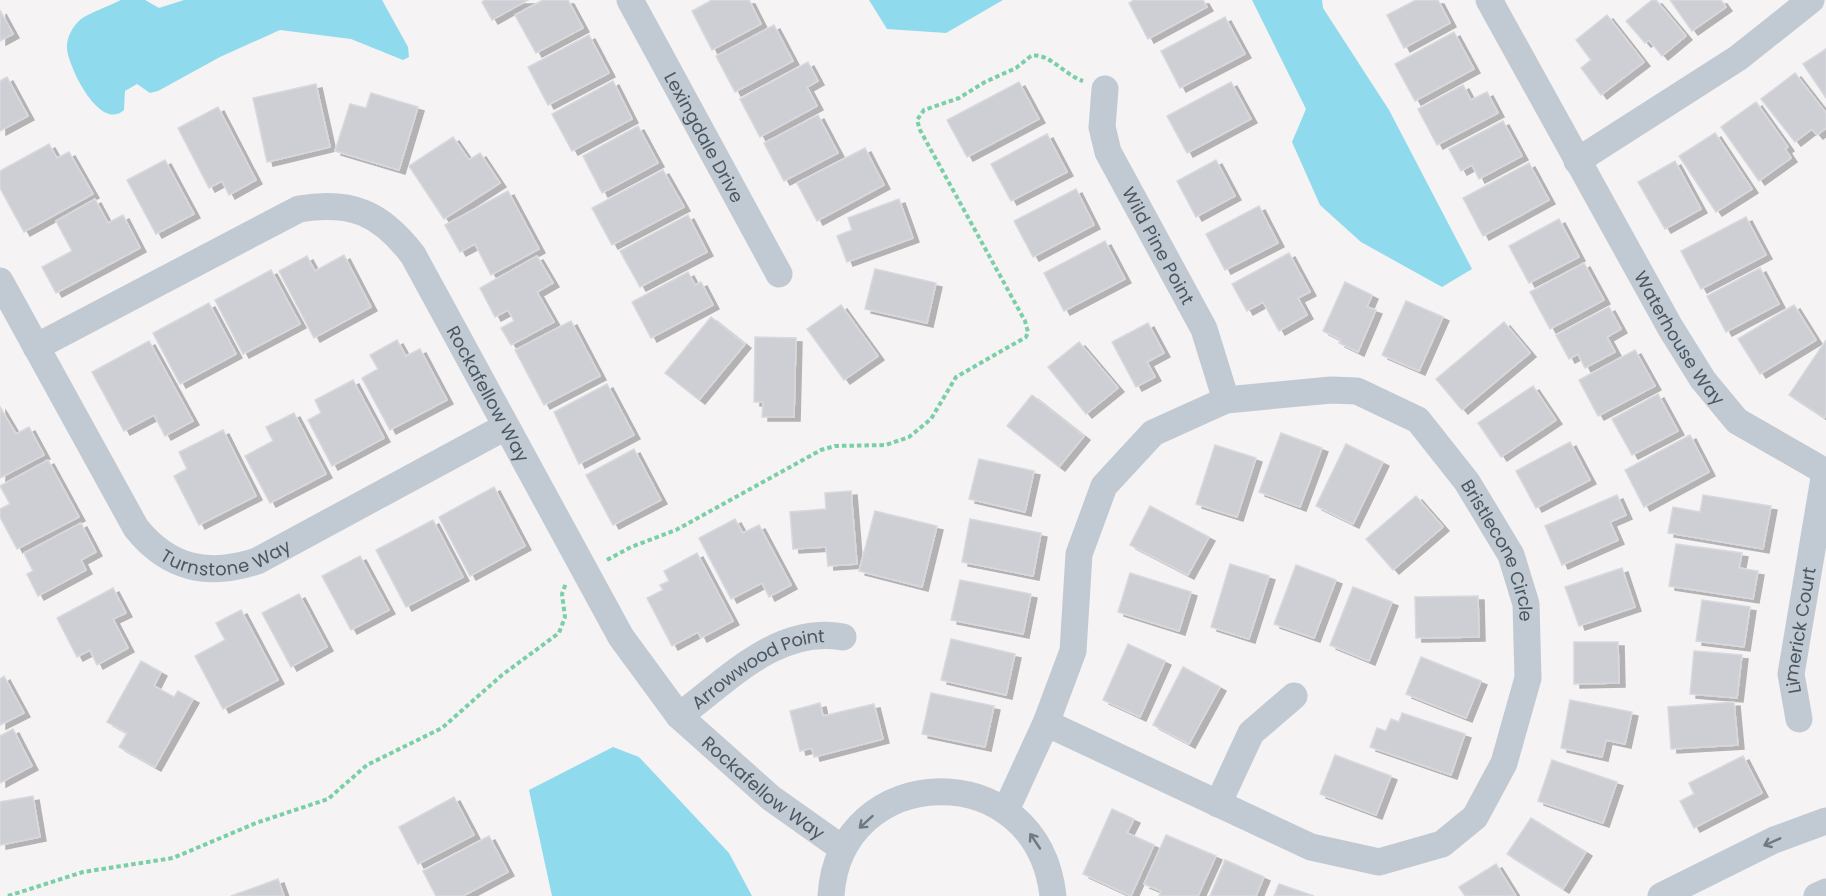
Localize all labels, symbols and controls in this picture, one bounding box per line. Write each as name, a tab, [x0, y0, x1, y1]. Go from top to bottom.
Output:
street label: Lexingdale Drive	[659, 67, 750, 207]
street label: Wild Pine Point	[1117, 182, 1201, 309]
street label: Waterhouse Way	[1629, 266, 1731, 410]
street label: Rockafellow Way	[441, 321, 536, 466]
street label: Bristlecone Circle	[1456, 474, 1539, 622]
street label: Turnstone Way	[156, 533, 295, 581]
street label: Limerick Court	[1777, 565, 1821, 696]
street label: Arrowwood Point	[686, 623, 825, 715]
street label: Rockafellow Way	[697, 730, 830, 845]
one-way arrow	[859, 815, 874, 829]
one-way arrow	[1029, 834, 1041, 850]
one-way arrow	[1763, 837, 1781, 848]

